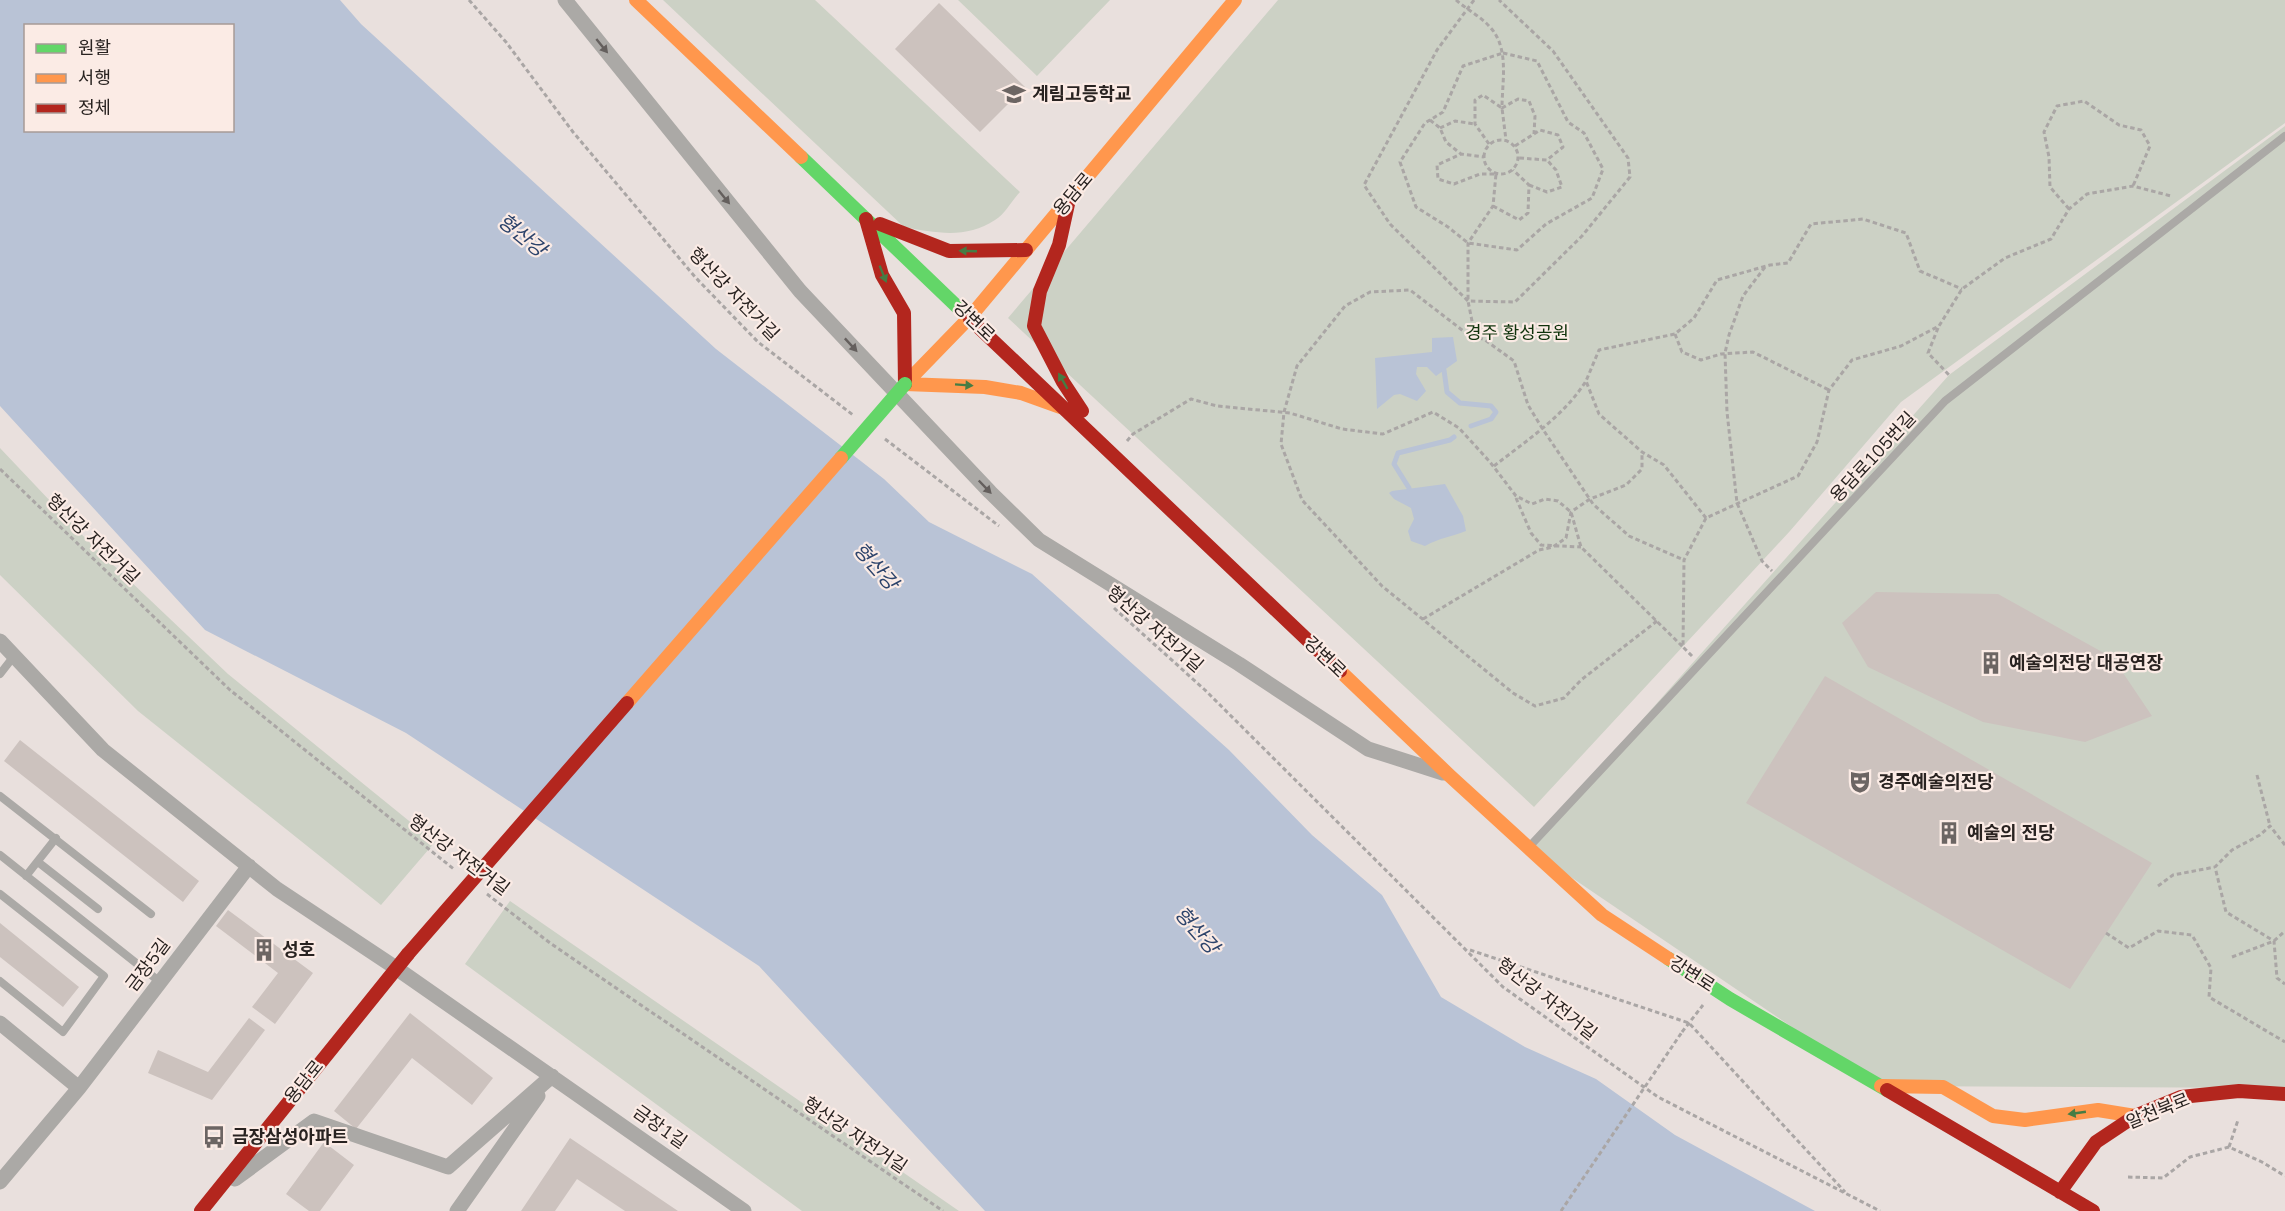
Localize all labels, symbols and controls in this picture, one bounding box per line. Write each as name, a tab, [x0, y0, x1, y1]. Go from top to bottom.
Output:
legend	[24, 24, 234, 132]
text: 원활	[78, 36, 111, 59]
one-way arrow	[595, 38, 607, 53]
text: 서행	[78, 66, 111, 89]
school or university icon: 계림고등학교	[1001, 81, 1027, 107]
place label: 계림고등학교	[1032, 82, 1131, 105]
text: 정체	[78, 96, 111, 119]
street label: 용담로	[1048, 167, 1097, 220]
one-way arrow	[718, 189, 731, 205]
water label: 형산강	[493, 208, 554, 263]
street label: 형산강 자전거길	[684, 242, 785, 345]
one-way arrow	[958, 247, 977, 256]
one-way arrow	[879, 265, 888, 283]
street label: 강변로	[948, 295, 1000, 346]
park label: 경주 황성공원	[1465, 321, 1569, 344]
one-way arrow	[844, 337, 857, 352]
one-way arrow	[1058, 372, 1068, 389]
one-way arrow	[954, 381, 973, 390]
street label: 용담로105번길	[1825, 407, 1920, 507]
one-way arrow	[978, 479, 992, 494]
street label: 형산강 자전거길	[42, 488, 145, 589]
water label: 형산강	[849, 537, 906, 597]
street label: 형산강 자전거길	[1102, 580, 1208, 677]
street label: 강변로	[1299, 631, 1351, 682]
building icon: 예술의전당 대공연장	[1978, 650, 2004, 676]
place label: 예술의전당 대공연장	[2009, 651, 2163, 674]
theatre icon: 경주예술의전당	[1847, 769, 1873, 795]
place label: 경주예술의전당	[1878, 770, 1994, 793]
street label: 형산강 자전거길	[404, 809, 514, 900]
building icon: 예술의 전당	[1936, 820, 1962, 846]
place label: 예술의 전당	[1967, 821, 2055, 844]
water label: 형산강	[1170, 901, 1227, 961]
street label: 금장5길	[120, 934, 175, 996]
building icon: 성호	[251, 937, 277, 963]
place label: 성호	[282, 938, 315, 961]
street label: 강변로	[1665, 950, 1719, 997]
street label: 형산강 자전거길	[1493, 952, 1602, 1045]
street label: 용담로	[279, 1055, 328, 1108]
street label: 알천북로	[2123, 1087, 2193, 1134]
street label: 형산강 자전거길	[799, 1091, 912, 1178]
street label: 금장1길	[629, 1100, 692, 1153]
one-way arrow	[2067, 1108, 2086, 1118]
bus stop icon: 금장삼성아파트	[201, 1124, 227, 1150]
place label: 금장삼성아파트	[232, 1125, 348, 1148]

